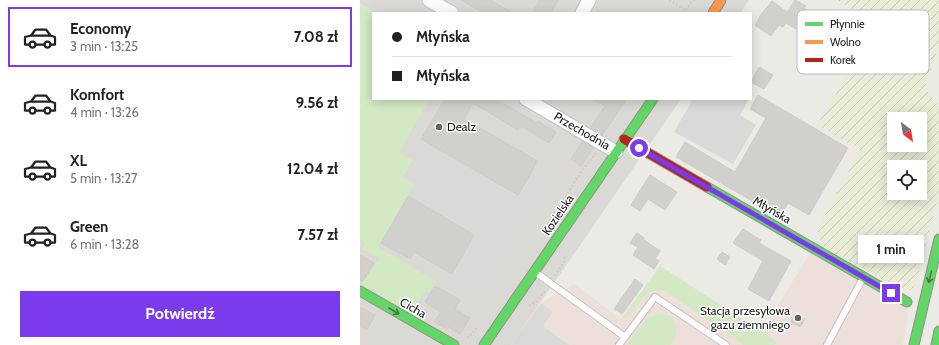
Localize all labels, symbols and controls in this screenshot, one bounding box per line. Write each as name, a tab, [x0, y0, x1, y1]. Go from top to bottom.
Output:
legend	[797, 10, 929, 74]
text: Płynnie	[830, 17, 865, 31]
icon: car	[22, 19, 58, 55]
text: Economy	[70, 20, 131, 38]
text: 7.08 zł	[294, 28, 338, 46]
text: Młyńska	[416, 28, 470, 46]
text: Wolno	[830, 35, 861, 49]
text: 3 min · 13:25	[70, 38, 138, 54]
text: Korek	[830, 53, 856, 67]
text: Młyńska	[416, 67, 470, 85]
icon: car	[22, 85, 58, 121]
text: Komfort	[70, 86, 124, 104]
text: 9.56 zł	[296, 94, 338, 112]
text: 4 min · 13:26	[70, 104, 139, 120]
street label: Przechodnia	[551, 108, 613, 153]
north arrow	[887, 112, 927, 152]
map controls	[887, 112, 927, 200]
place label: Dealz	[447, 119, 476, 134]
marker: Dealz	[434, 122, 444, 132]
route start	[630, 139, 648, 157]
icon: car	[22, 151, 58, 187]
text: XL	[70, 152, 87, 170]
text: 12.04 zł	[287, 160, 338, 178]
button: locate	[887, 160, 927, 200]
text: 5 min · 13:27	[70, 170, 138, 186]
street label: Kozielska	[538, 191, 577, 238]
street label: Młyńska	[751, 193, 794, 227]
icon: car	[22, 217, 58, 253]
text: Green	[70, 218, 108, 236]
text: 7.57 zł	[298, 226, 338, 244]
callout: 1 min	[858, 235, 924, 263]
text: 6 min · 13:28	[70, 236, 139, 252]
text: 1 min	[876, 241, 906, 257]
one-way arrow	[925, 270, 933, 283]
route end	[882, 284, 900, 302]
button: Potwierdź	[20, 291, 340, 337]
street label: Cicha	[397, 294, 429, 321]
place label: Stacja przesyłowa gazu ziemniego	[700, 303, 790, 332]
one-way arrow	[388, 307, 400, 315]
marker: Stacja przesyłowa gazu ziemniego	[793, 313, 803, 323]

